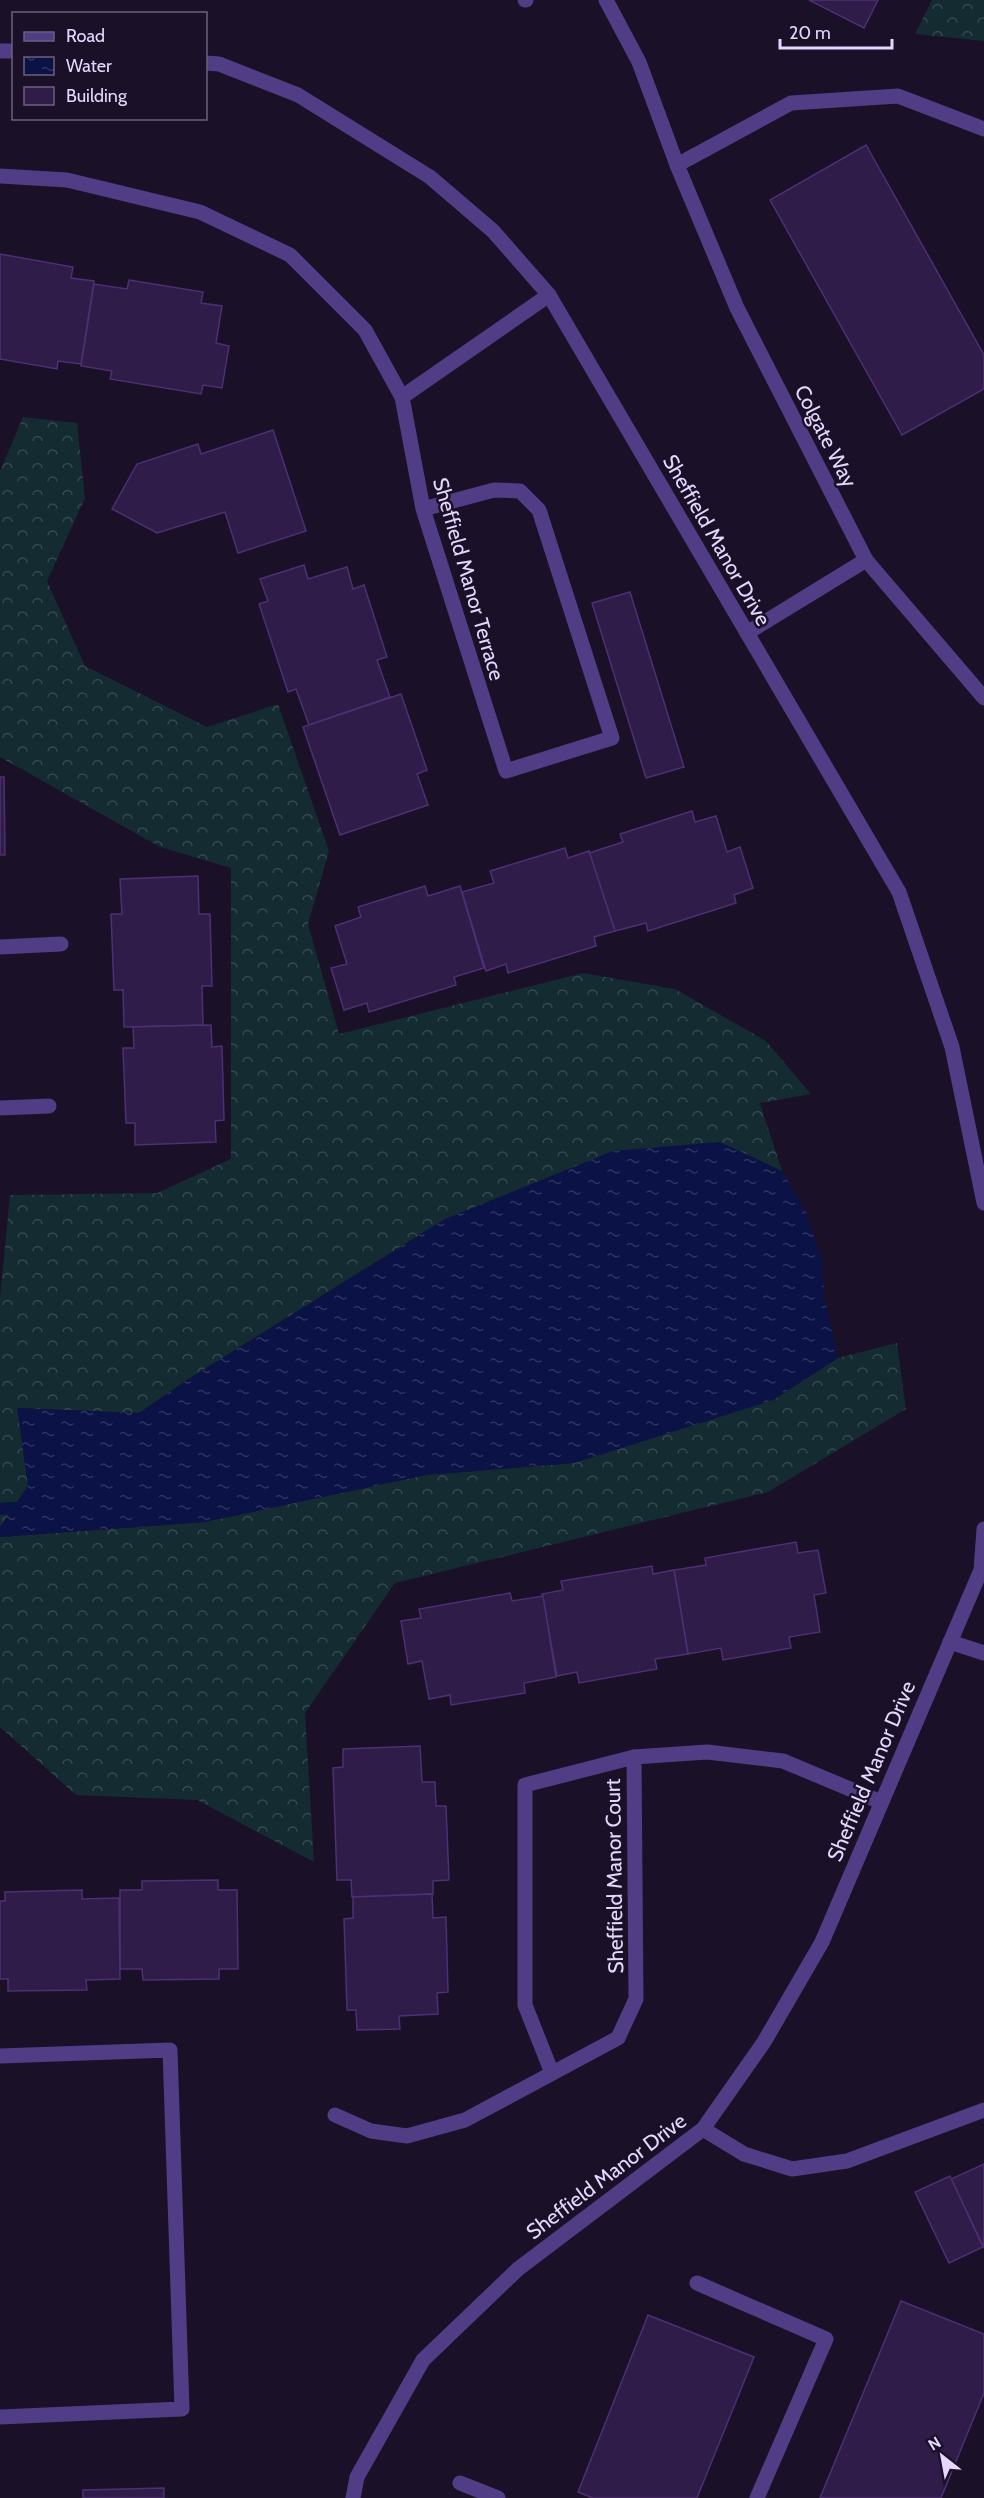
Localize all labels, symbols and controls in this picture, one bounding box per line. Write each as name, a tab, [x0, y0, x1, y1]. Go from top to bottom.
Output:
legend	[12, 12, 207, 120]
scale bar	[780, 12, 892, 50]
text: 20 m	[789, 22, 831, 44]
text: Road	[66, 25, 105, 47]
text: Water	[66, 55, 112, 77]
text: Building	[66, 85, 128, 107]
street label: Colgate Way	[790, 381, 863, 492]
street label: Sheffield Manor Drive	[658, 450, 776, 630]
street label: Sheffield Manor Terrace	[428, 475, 510, 684]
street label: Sheffield Manor Drive	[822, 1677, 920, 1865]
street label: Sheffield Manor Court	[600, 1778, 628, 1974]
street label: Sheffield Manor Drive	[521, 2108, 691, 2244]
north arrow	[912, 2426, 972, 2486]
text: N	[925, 2433, 944, 2455]

